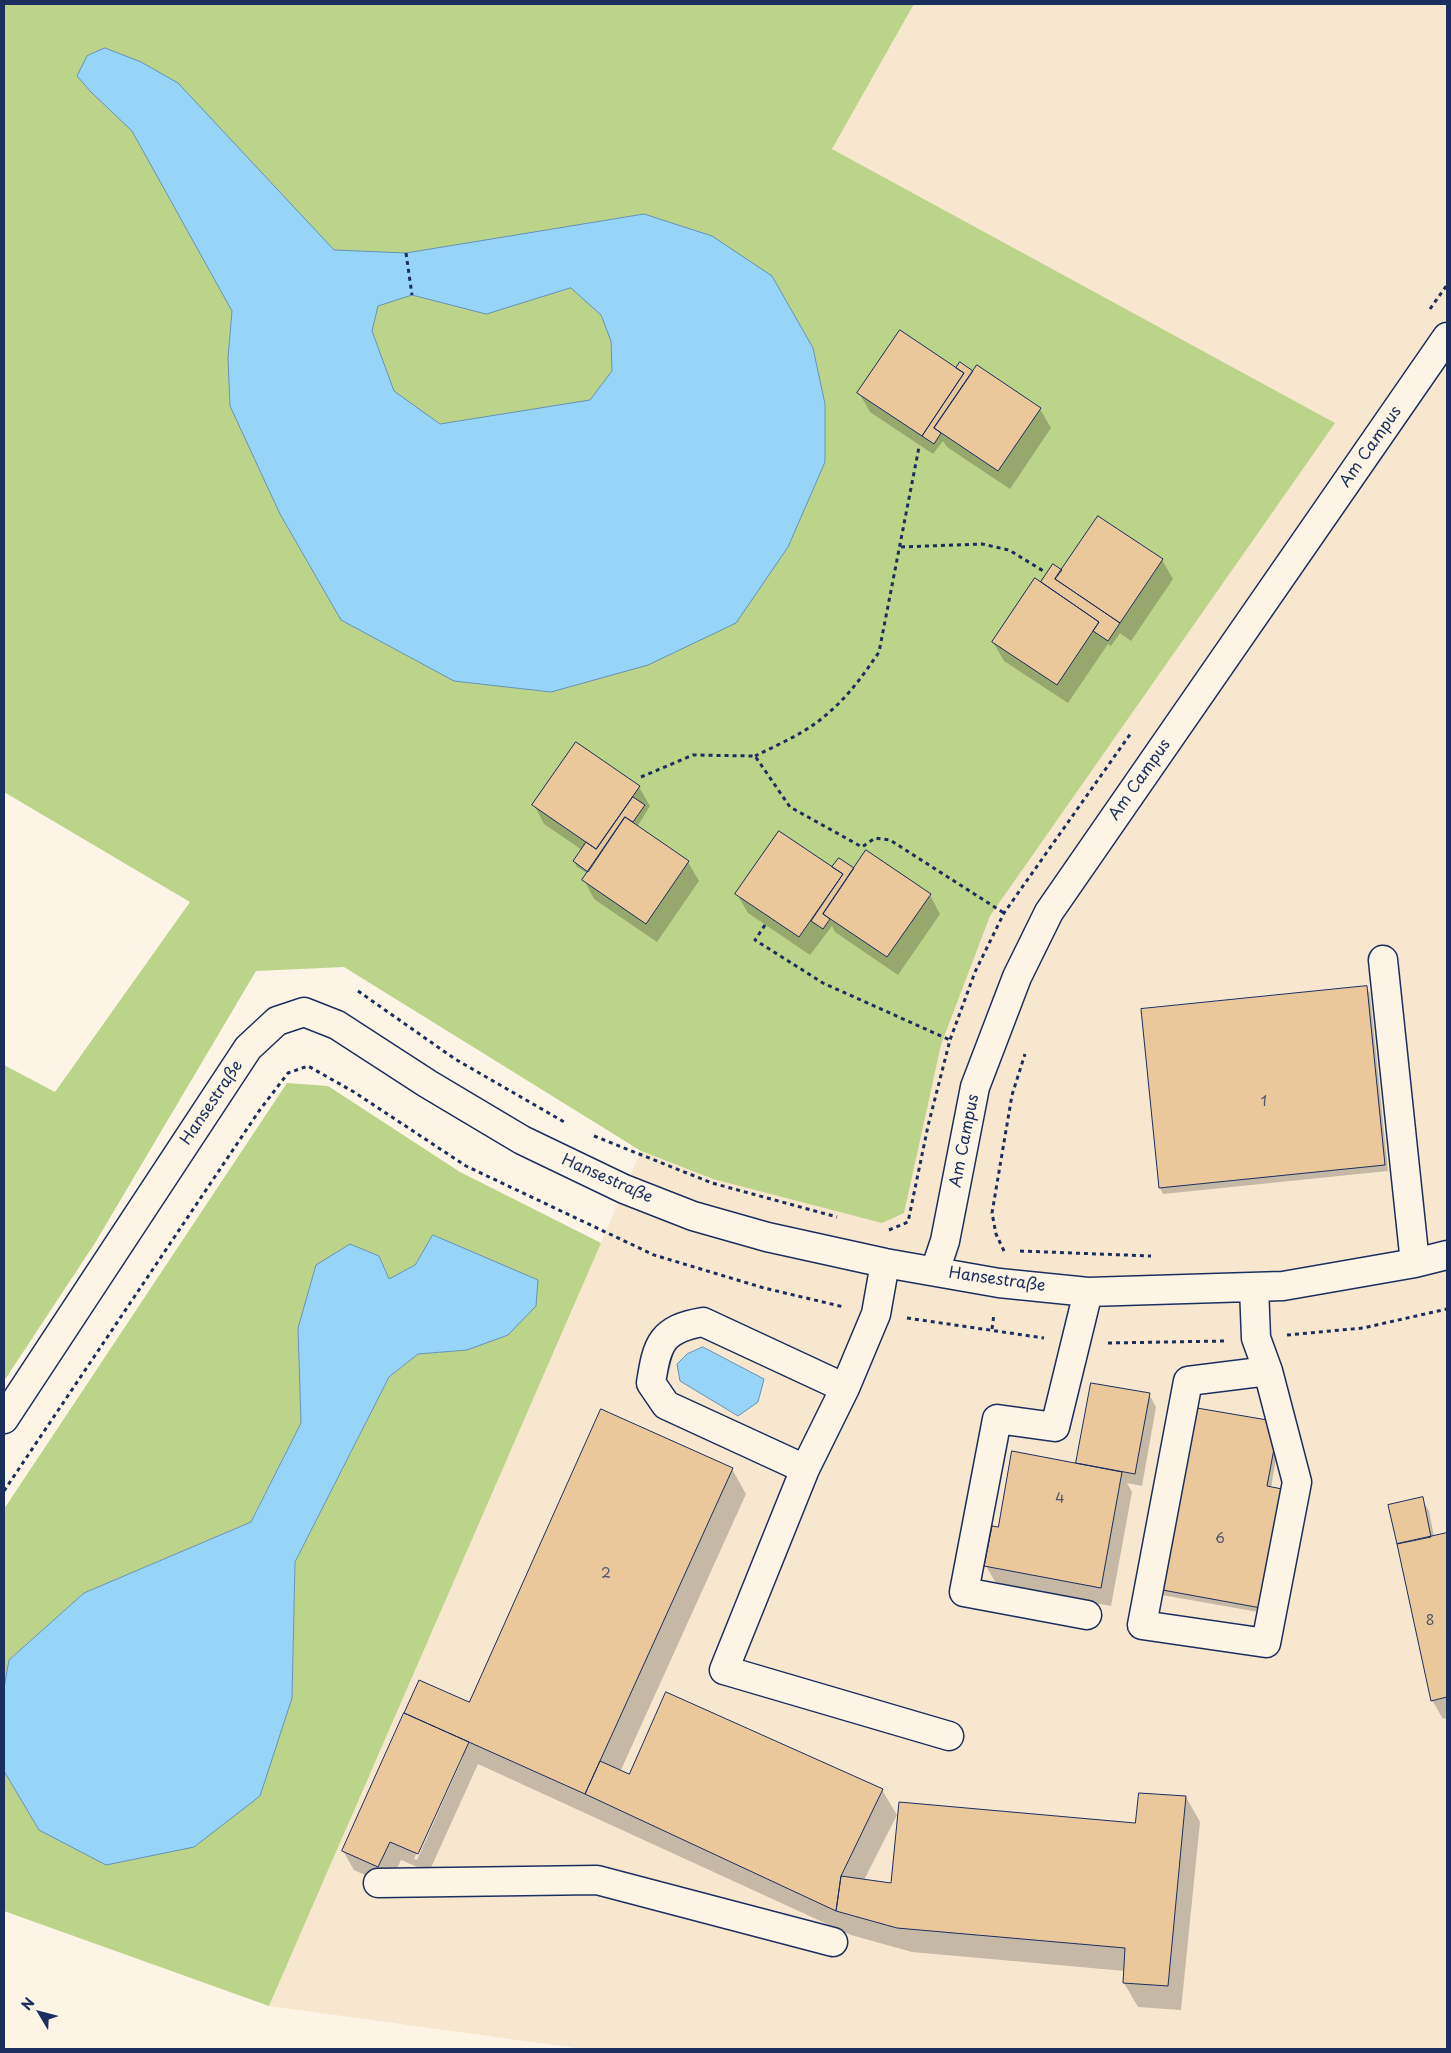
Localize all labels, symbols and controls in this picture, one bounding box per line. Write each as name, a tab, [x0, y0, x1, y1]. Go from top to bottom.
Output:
street label: Am Campus	[1336, 403, 1406, 491]
street label: Am Campus	[1105, 736, 1175, 824]
street label: Hansestraße	[177, 1057, 247, 1149]
street label: Am Campus	[947, 1093, 983, 1189]
house number: 1	[1261, 1094, 1267, 1110]
street label: Hansestraße	[558, 1150, 656, 1208]
street label: Hansestraße	[947, 1264, 1047, 1296]
house number: 4	[1055, 1491, 1065, 1507]
house number: 6	[1215, 1531, 1225, 1547]
house number: 2	[601, 1566, 611, 1582]
house number: 8	[1426, 1613, 1434, 1629]
north arrow	[15, 1988, 65, 2038]
text: N	[16, 1993, 39, 2014]

